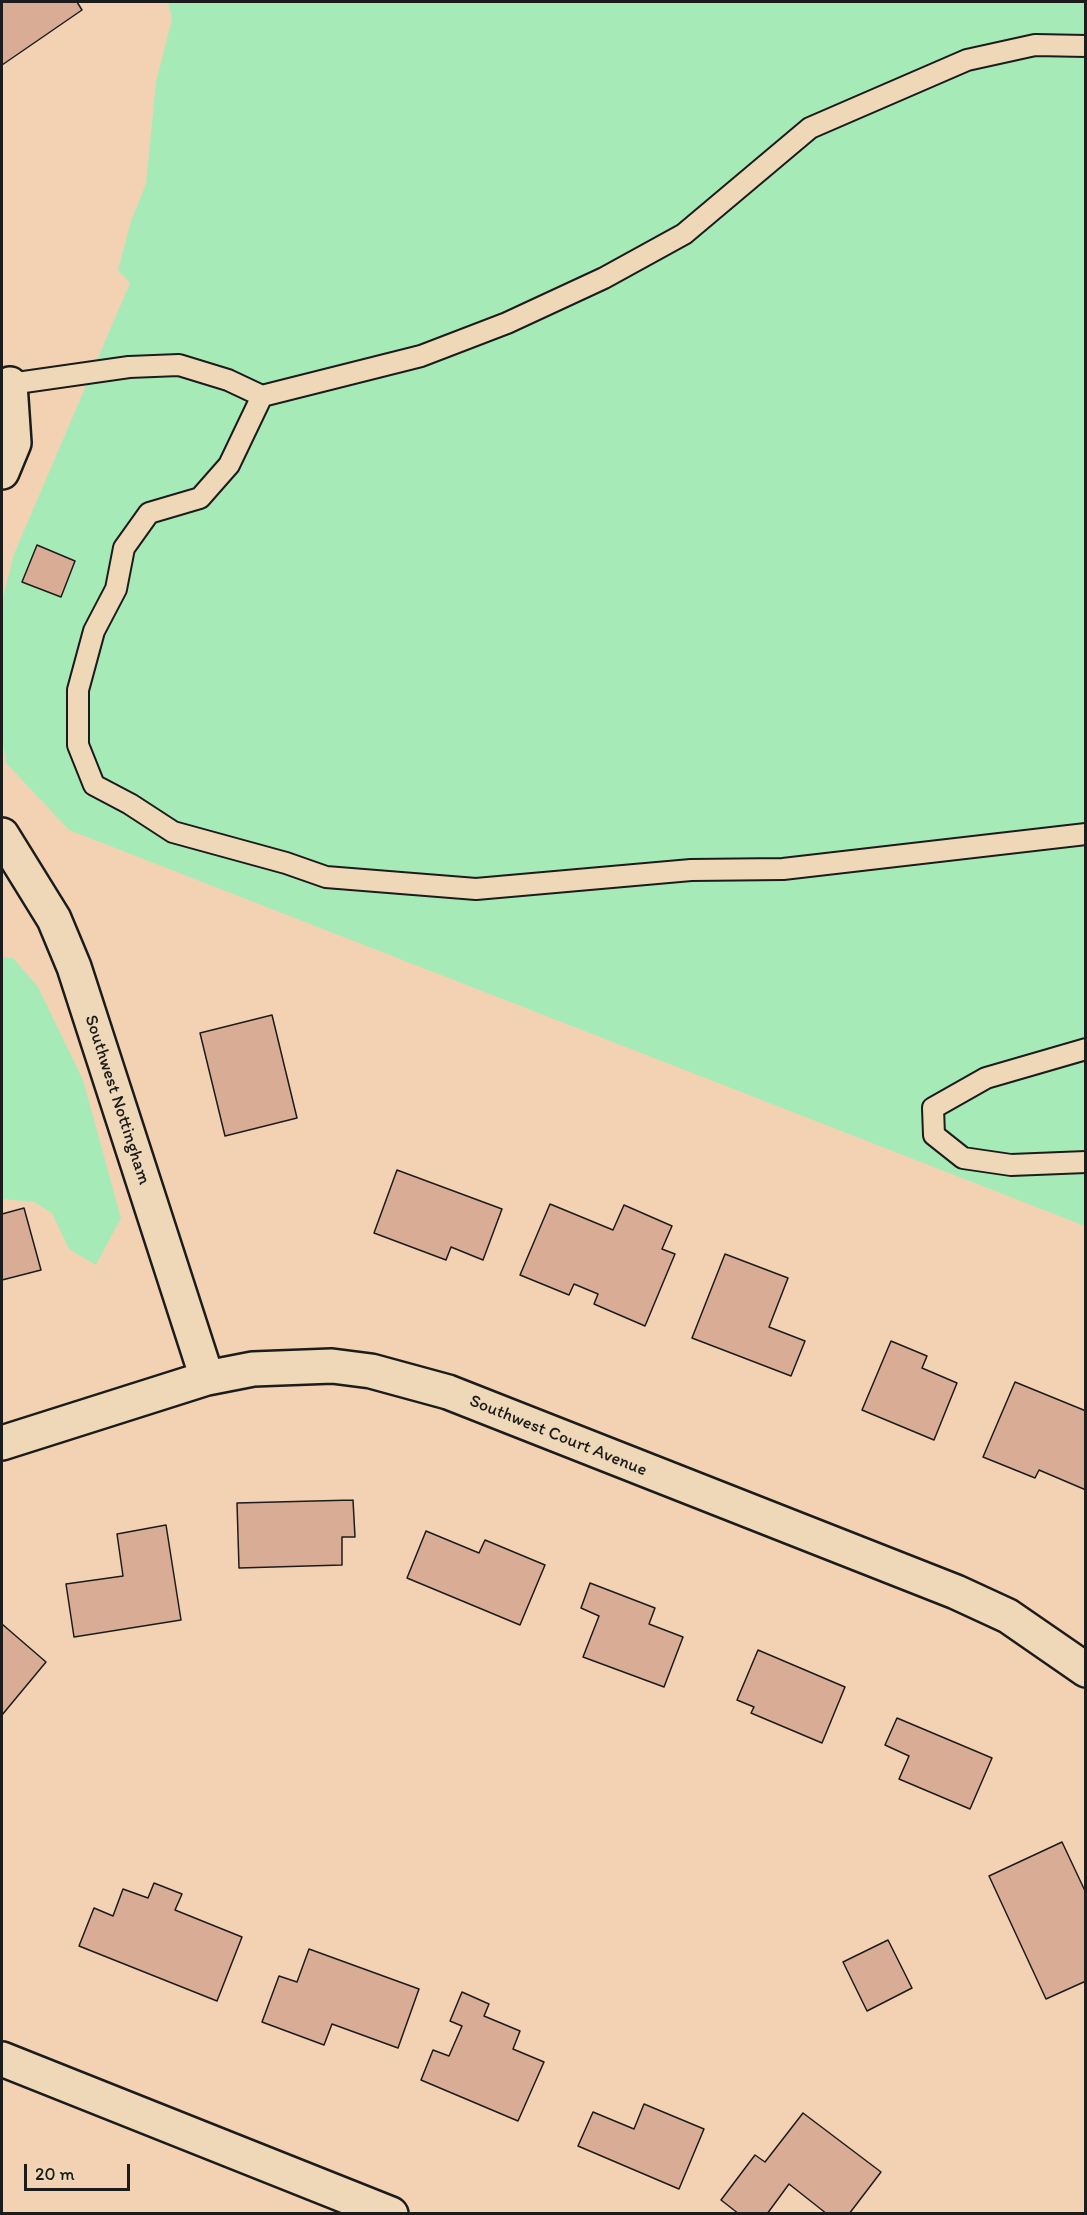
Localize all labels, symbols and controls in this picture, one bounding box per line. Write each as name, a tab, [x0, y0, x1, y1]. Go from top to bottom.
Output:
street label: Southwest Nottingham	[79, 1012, 155, 1188]
street label: Southwest Court Avenue	[466, 1390, 650, 1482]
scale bar	[27, 2152, 134, 2190]
text: 20 m	[35, 2163, 75, 2185]

